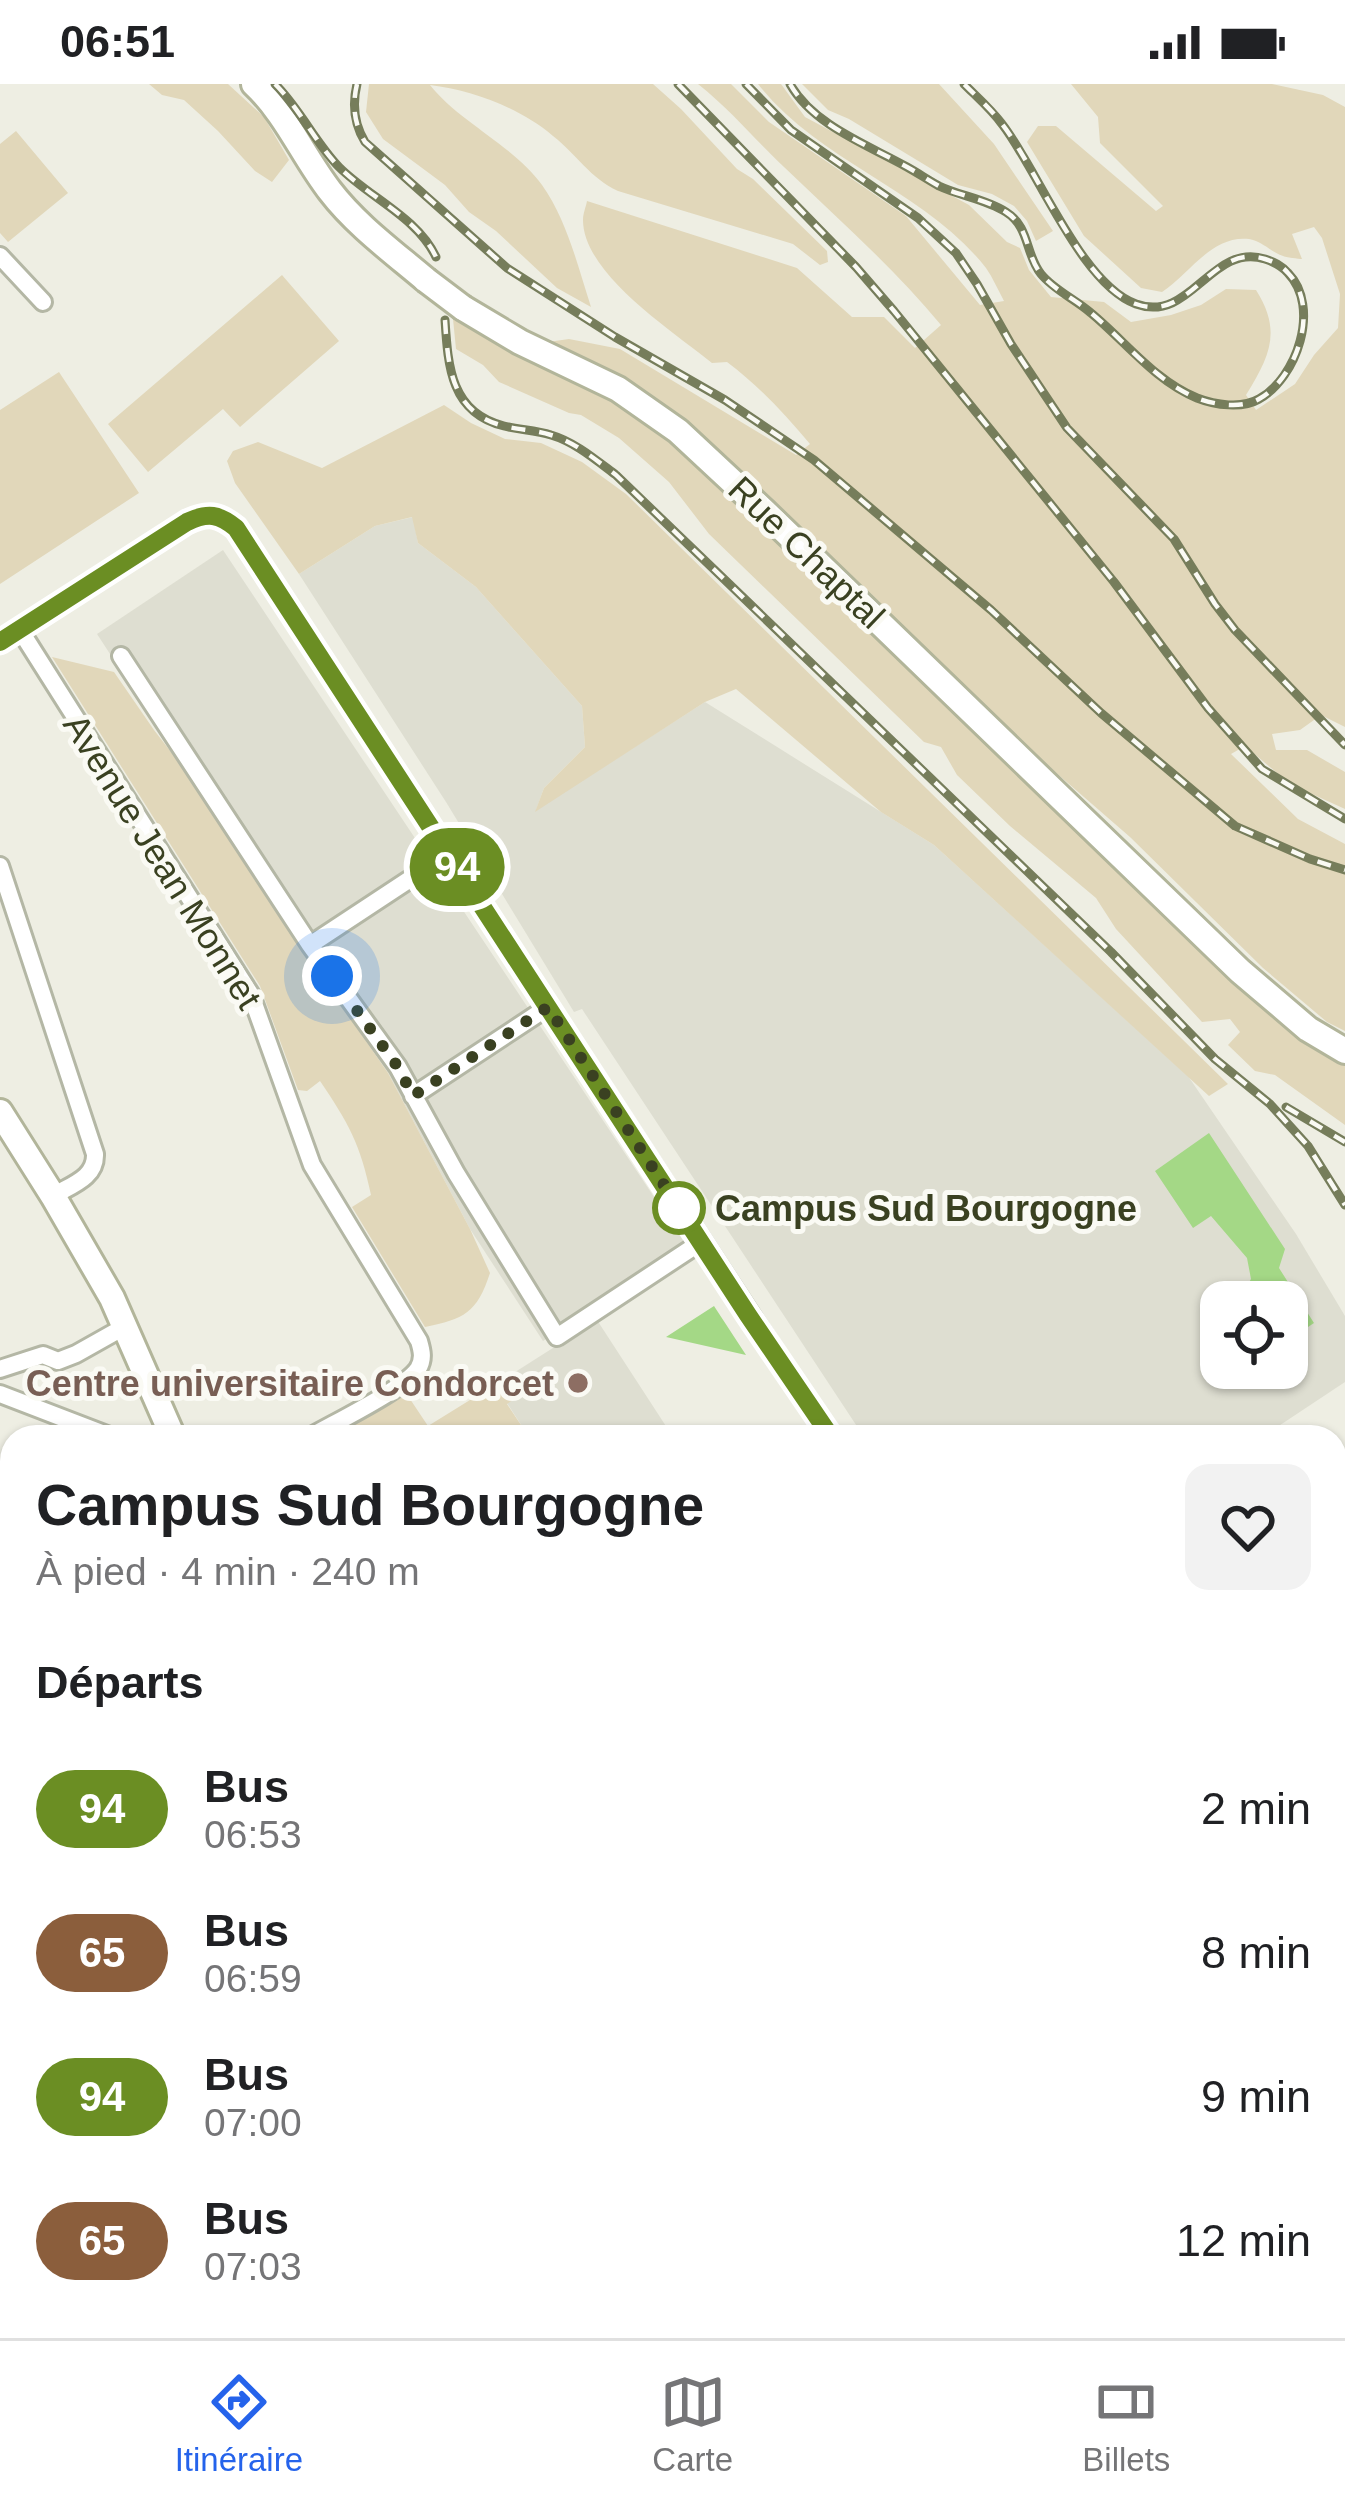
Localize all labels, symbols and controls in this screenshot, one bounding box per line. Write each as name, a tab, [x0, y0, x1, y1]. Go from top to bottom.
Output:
text: 06:51	[60, 16, 175, 67]
street label: Rue Chaptal	[720, 468, 893, 637]
street label: Avenue Jean Monnet	[55, 706, 270, 1016]
line badge: 94	[403, 828, 511, 906]
text: 94	[434, 843, 480, 890]
your location	[302, 946, 362, 1006]
marker: Campus Sud Bourgogne	[654, 1183, 704, 1233]
place label: Campus Sud Bourgogne	[715, 1188, 1137, 1229]
map controls	[1200, 1281, 1308, 1389]
button: locate	[1200, 1281, 1308, 1389]
place label: Centre universitaire Condorcet	[26, 1363, 554, 1404]
marker: Centre universitaire Condorcet	[565, 1370, 591, 1396]
button: heart	[1185, 1464, 1311, 1590]
text: Campus Sud Bourgogne	[36, 1473, 704, 1537]
text: À pied · 4 min · 240 m	[36, 1550, 420, 1593]
text: Départs	[36, 1657, 204, 1708]
text: Bus	[204, 1761, 289, 1812]
text: 2 min	[1201, 1783, 1311, 1834]
text: 94	[79, 1785, 125, 1832]
text: 06:53	[204, 1813, 302, 1856]
text: Bus	[204, 1905, 289, 1956]
text: 8 min	[1201, 1927, 1311, 1978]
text: 65	[79, 1929, 125, 1976]
text: 06:59	[204, 1957, 302, 2000]
text: Bus	[204, 2049, 289, 2100]
text: 9 min	[1201, 2071, 1311, 2122]
text: 94	[79, 2073, 125, 2120]
text: 07:00	[204, 2101, 302, 2144]
text: Bus	[204, 2193, 289, 2244]
text: 12 min	[1176, 2215, 1311, 2266]
text: 65	[79, 2217, 125, 2264]
text: 07:03	[204, 2245, 302, 2288]
tab: Itinéraire	[175, 2369, 303, 2479]
tab: Carte	[652, 2369, 733, 2479]
tab: Billets	[1082, 2369, 1170, 2479]

